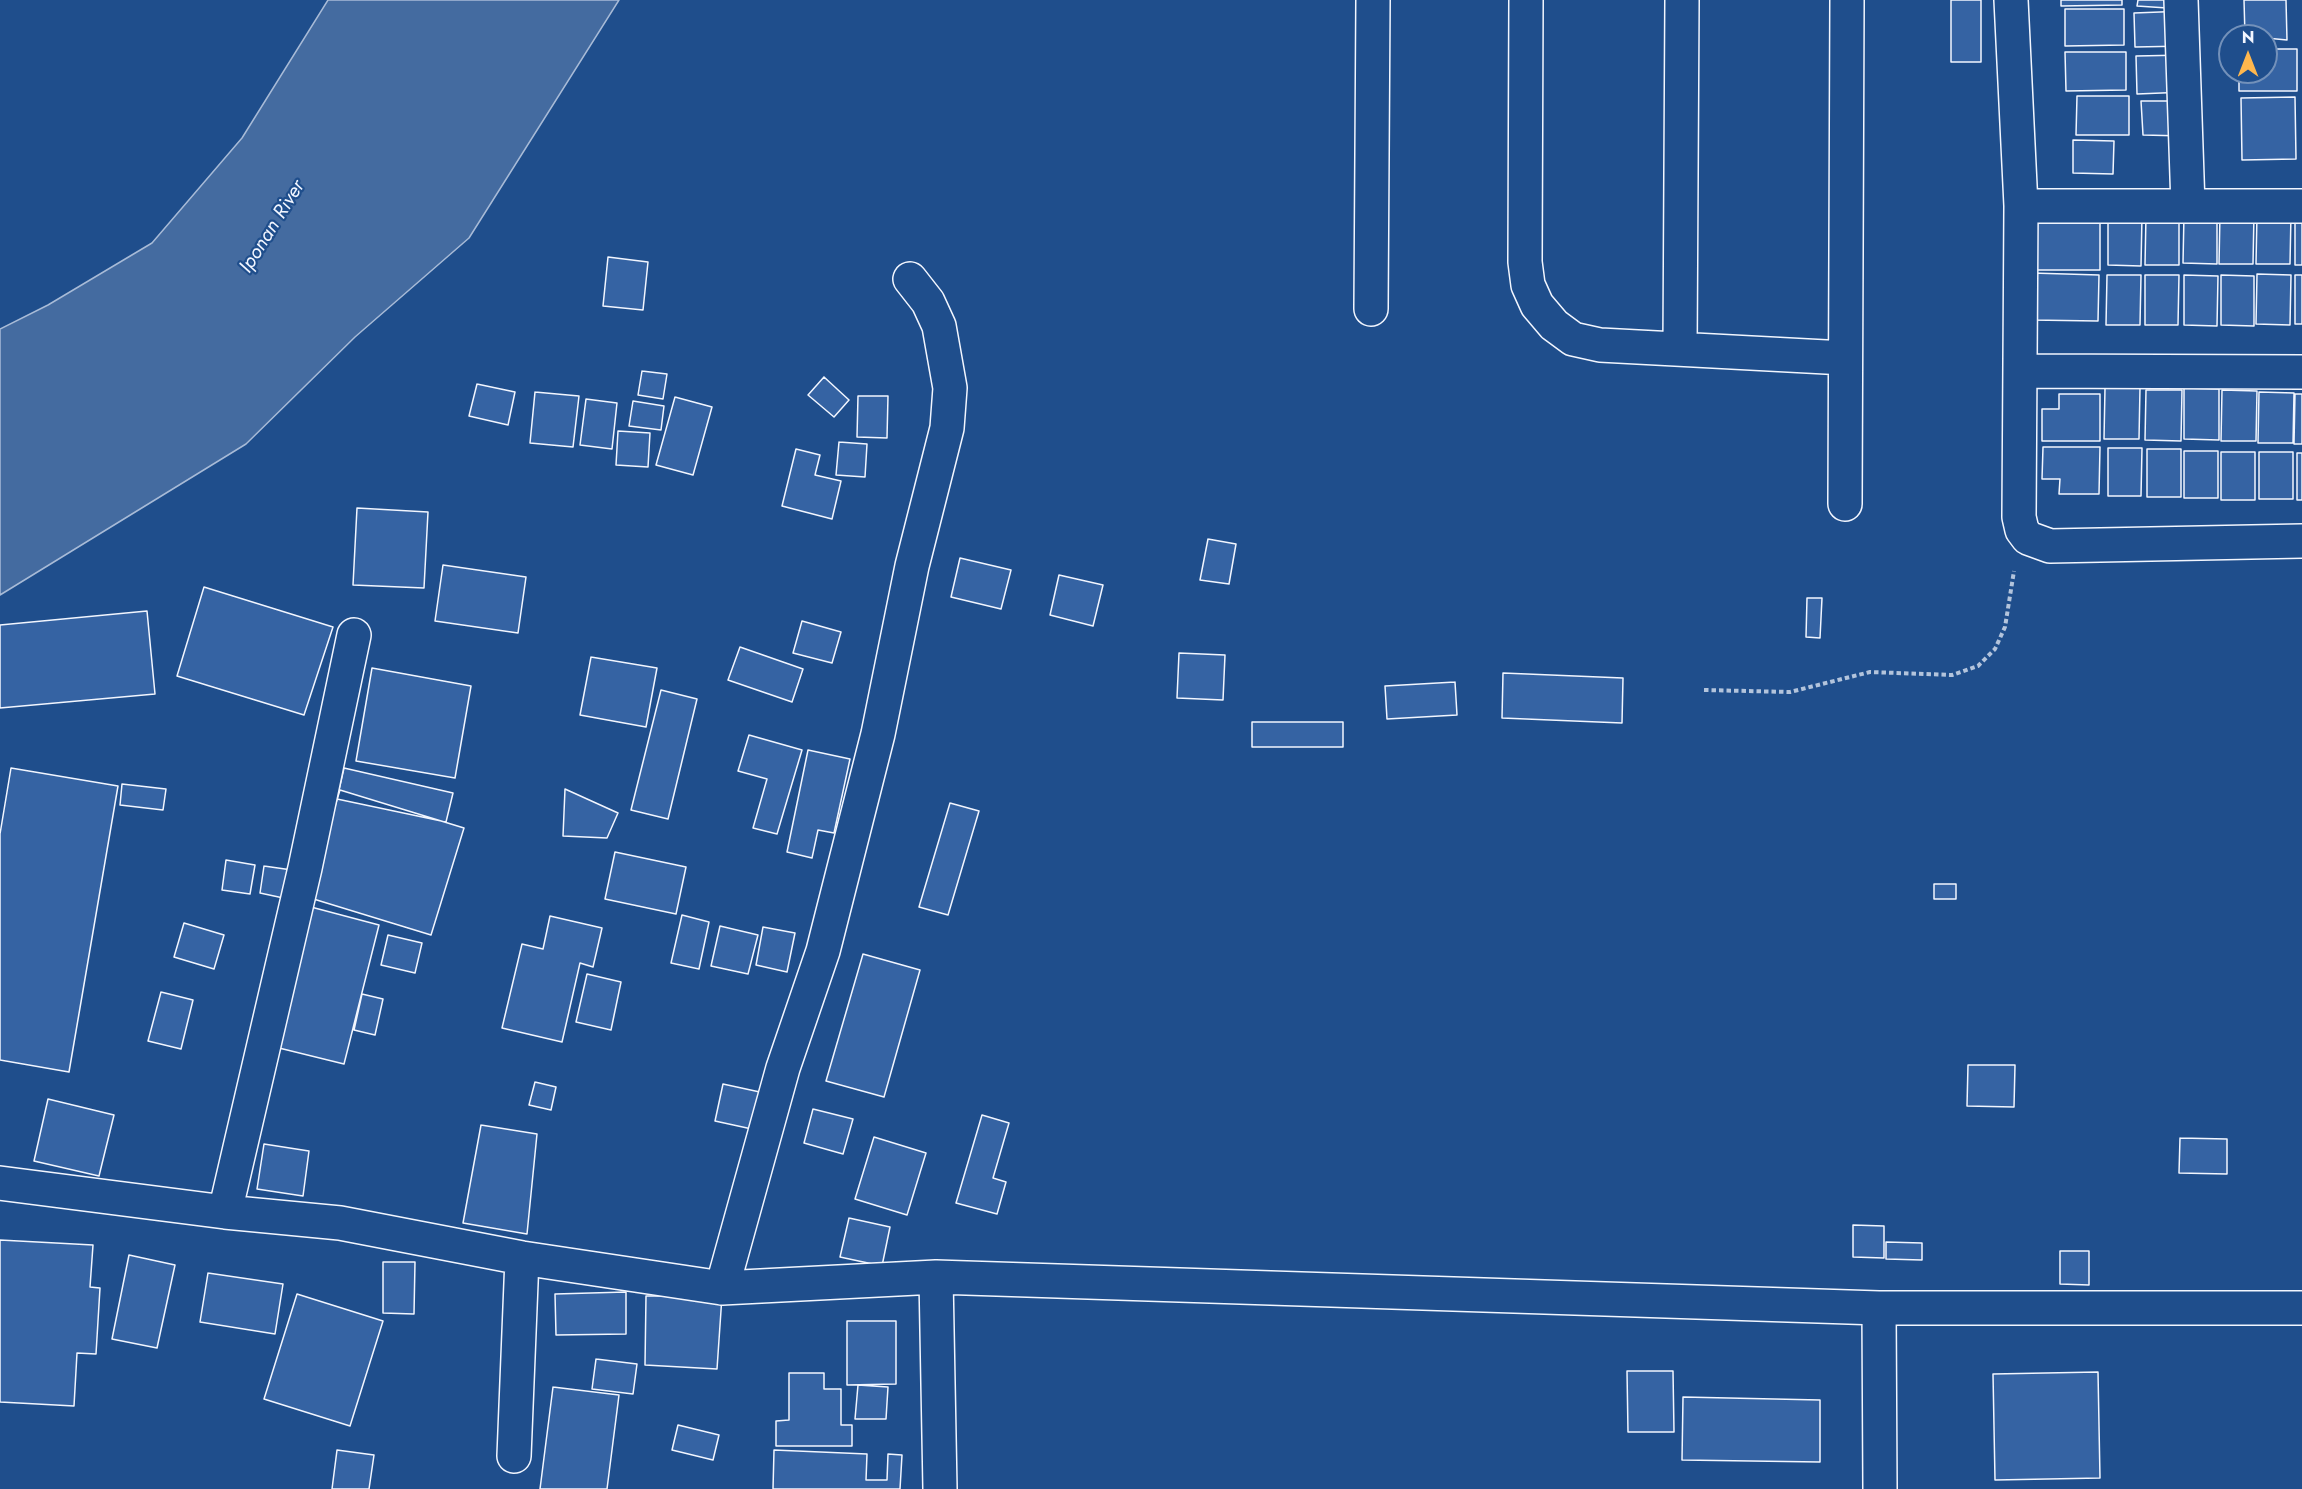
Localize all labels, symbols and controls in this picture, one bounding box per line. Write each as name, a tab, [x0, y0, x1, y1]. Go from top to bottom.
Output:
north arrow	[2218, 24, 2278, 84]
text: N	[2242, 26, 2254, 49]
water label: Iponan River	[235, 176, 311, 278]

